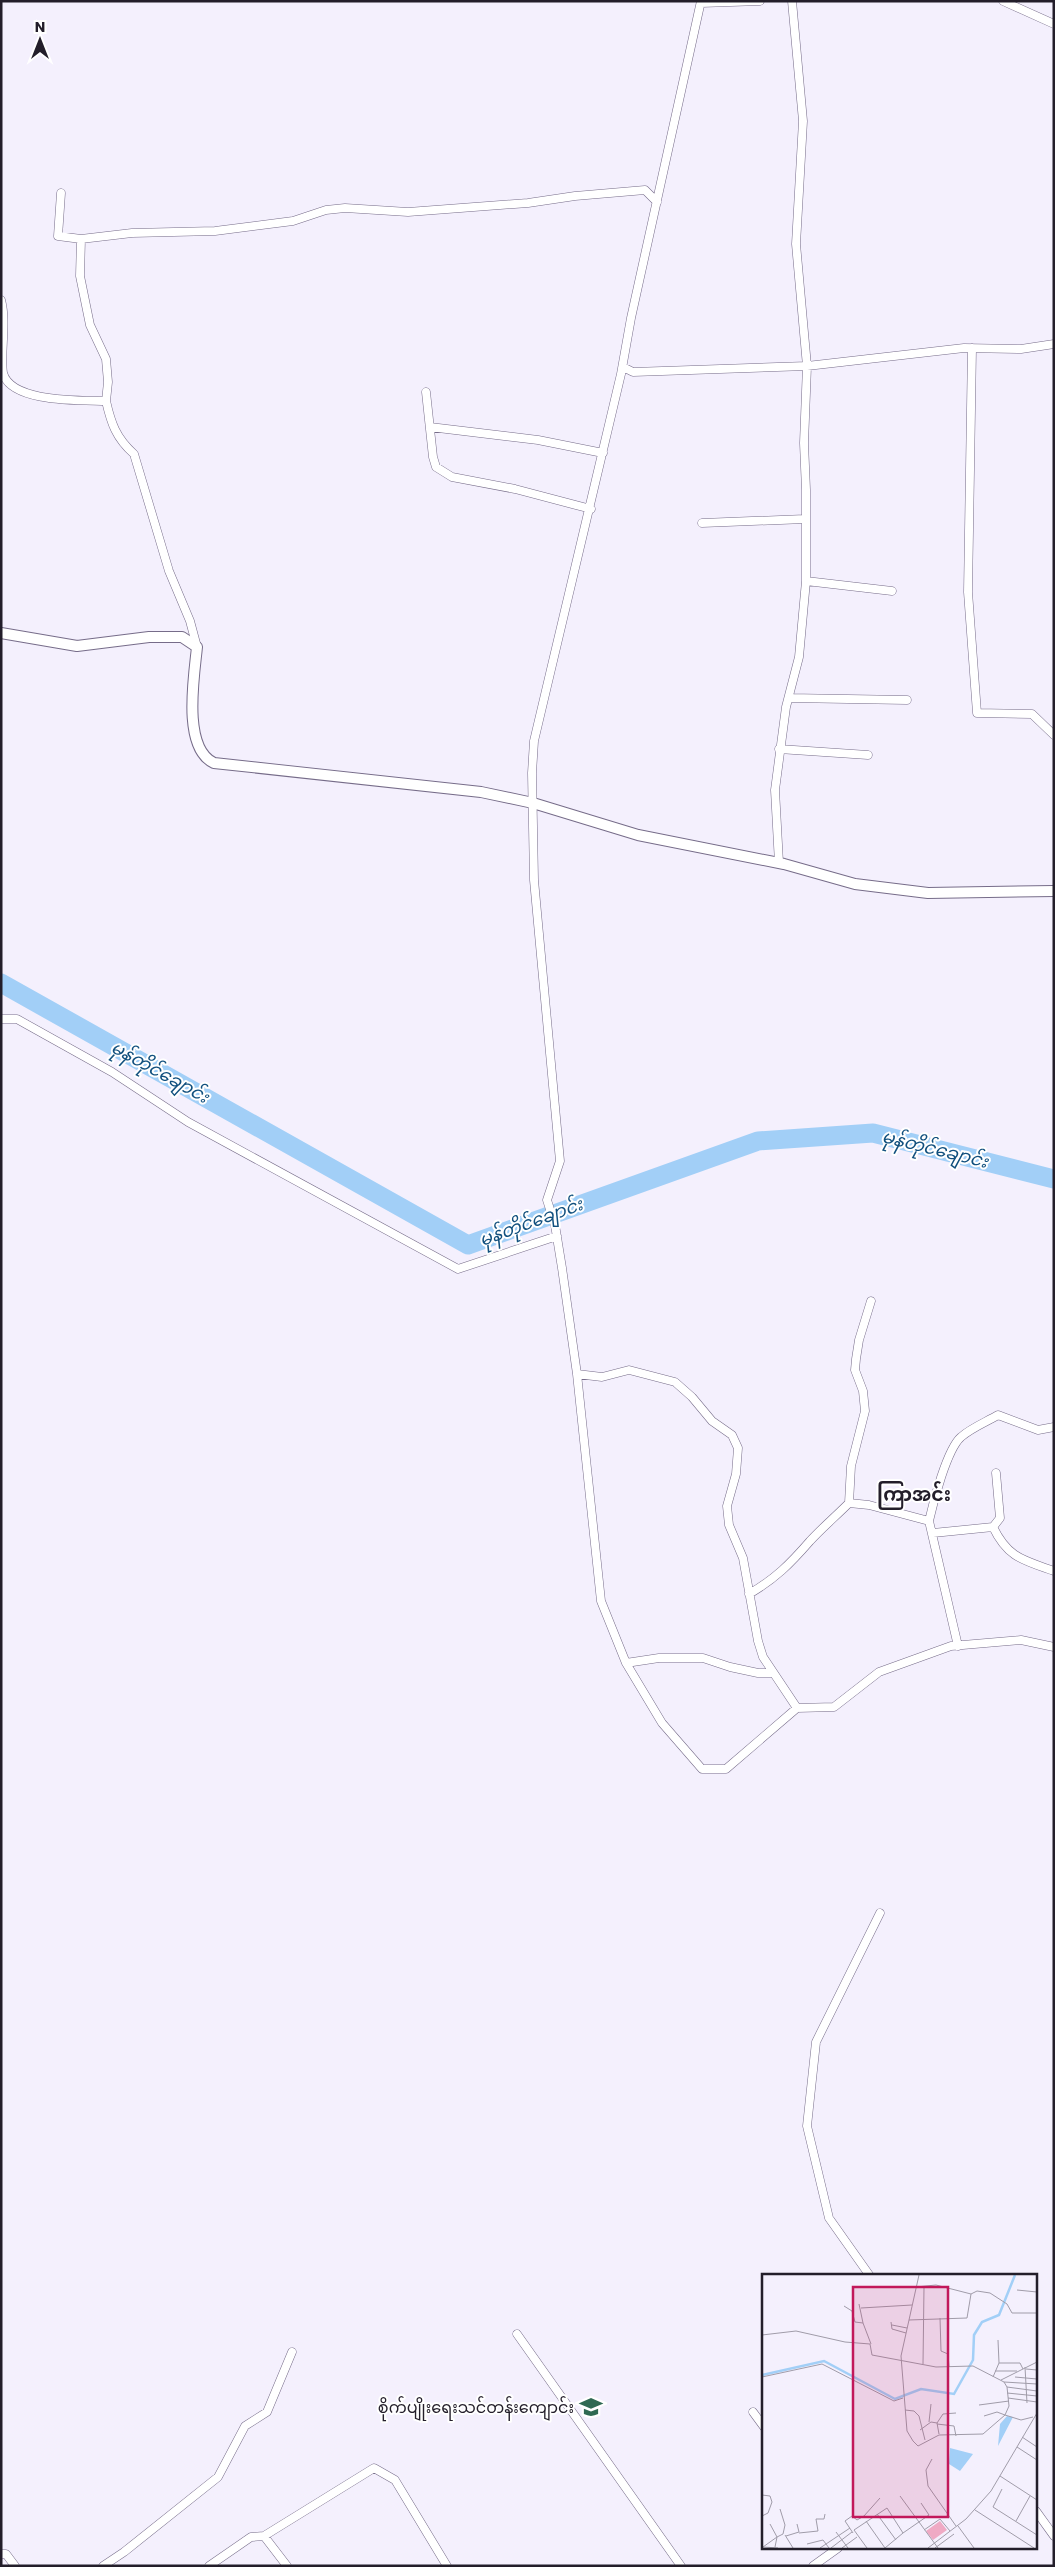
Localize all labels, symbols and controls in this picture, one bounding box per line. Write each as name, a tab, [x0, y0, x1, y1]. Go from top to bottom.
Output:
north arrow	[15, 15, 65, 65]
text: N	[35, 17, 45, 37]
water label: မုန်တိုင်ချောင်း	[105, 1034, 215, 1112]
water label: မုန်တိုင်ချောင်း	[879, 1123, 992, 1177]
water label: မုန်တိုင်ချောင်း	[476, 1191, 589, 1255]
district label: ကြာအင်း	[877, 1481, 951, 1510]
inset map	[762, 2274, 1038, 2550]
school or university icon: စိုက်ပျိုးရေးသင်တန်းကျောင်း	[578, 2394, 604, 2420]
place label: စိုက်ပျိုးရေးသင်တန်းကျောင်း	[378, 2396, 574, 2422]

